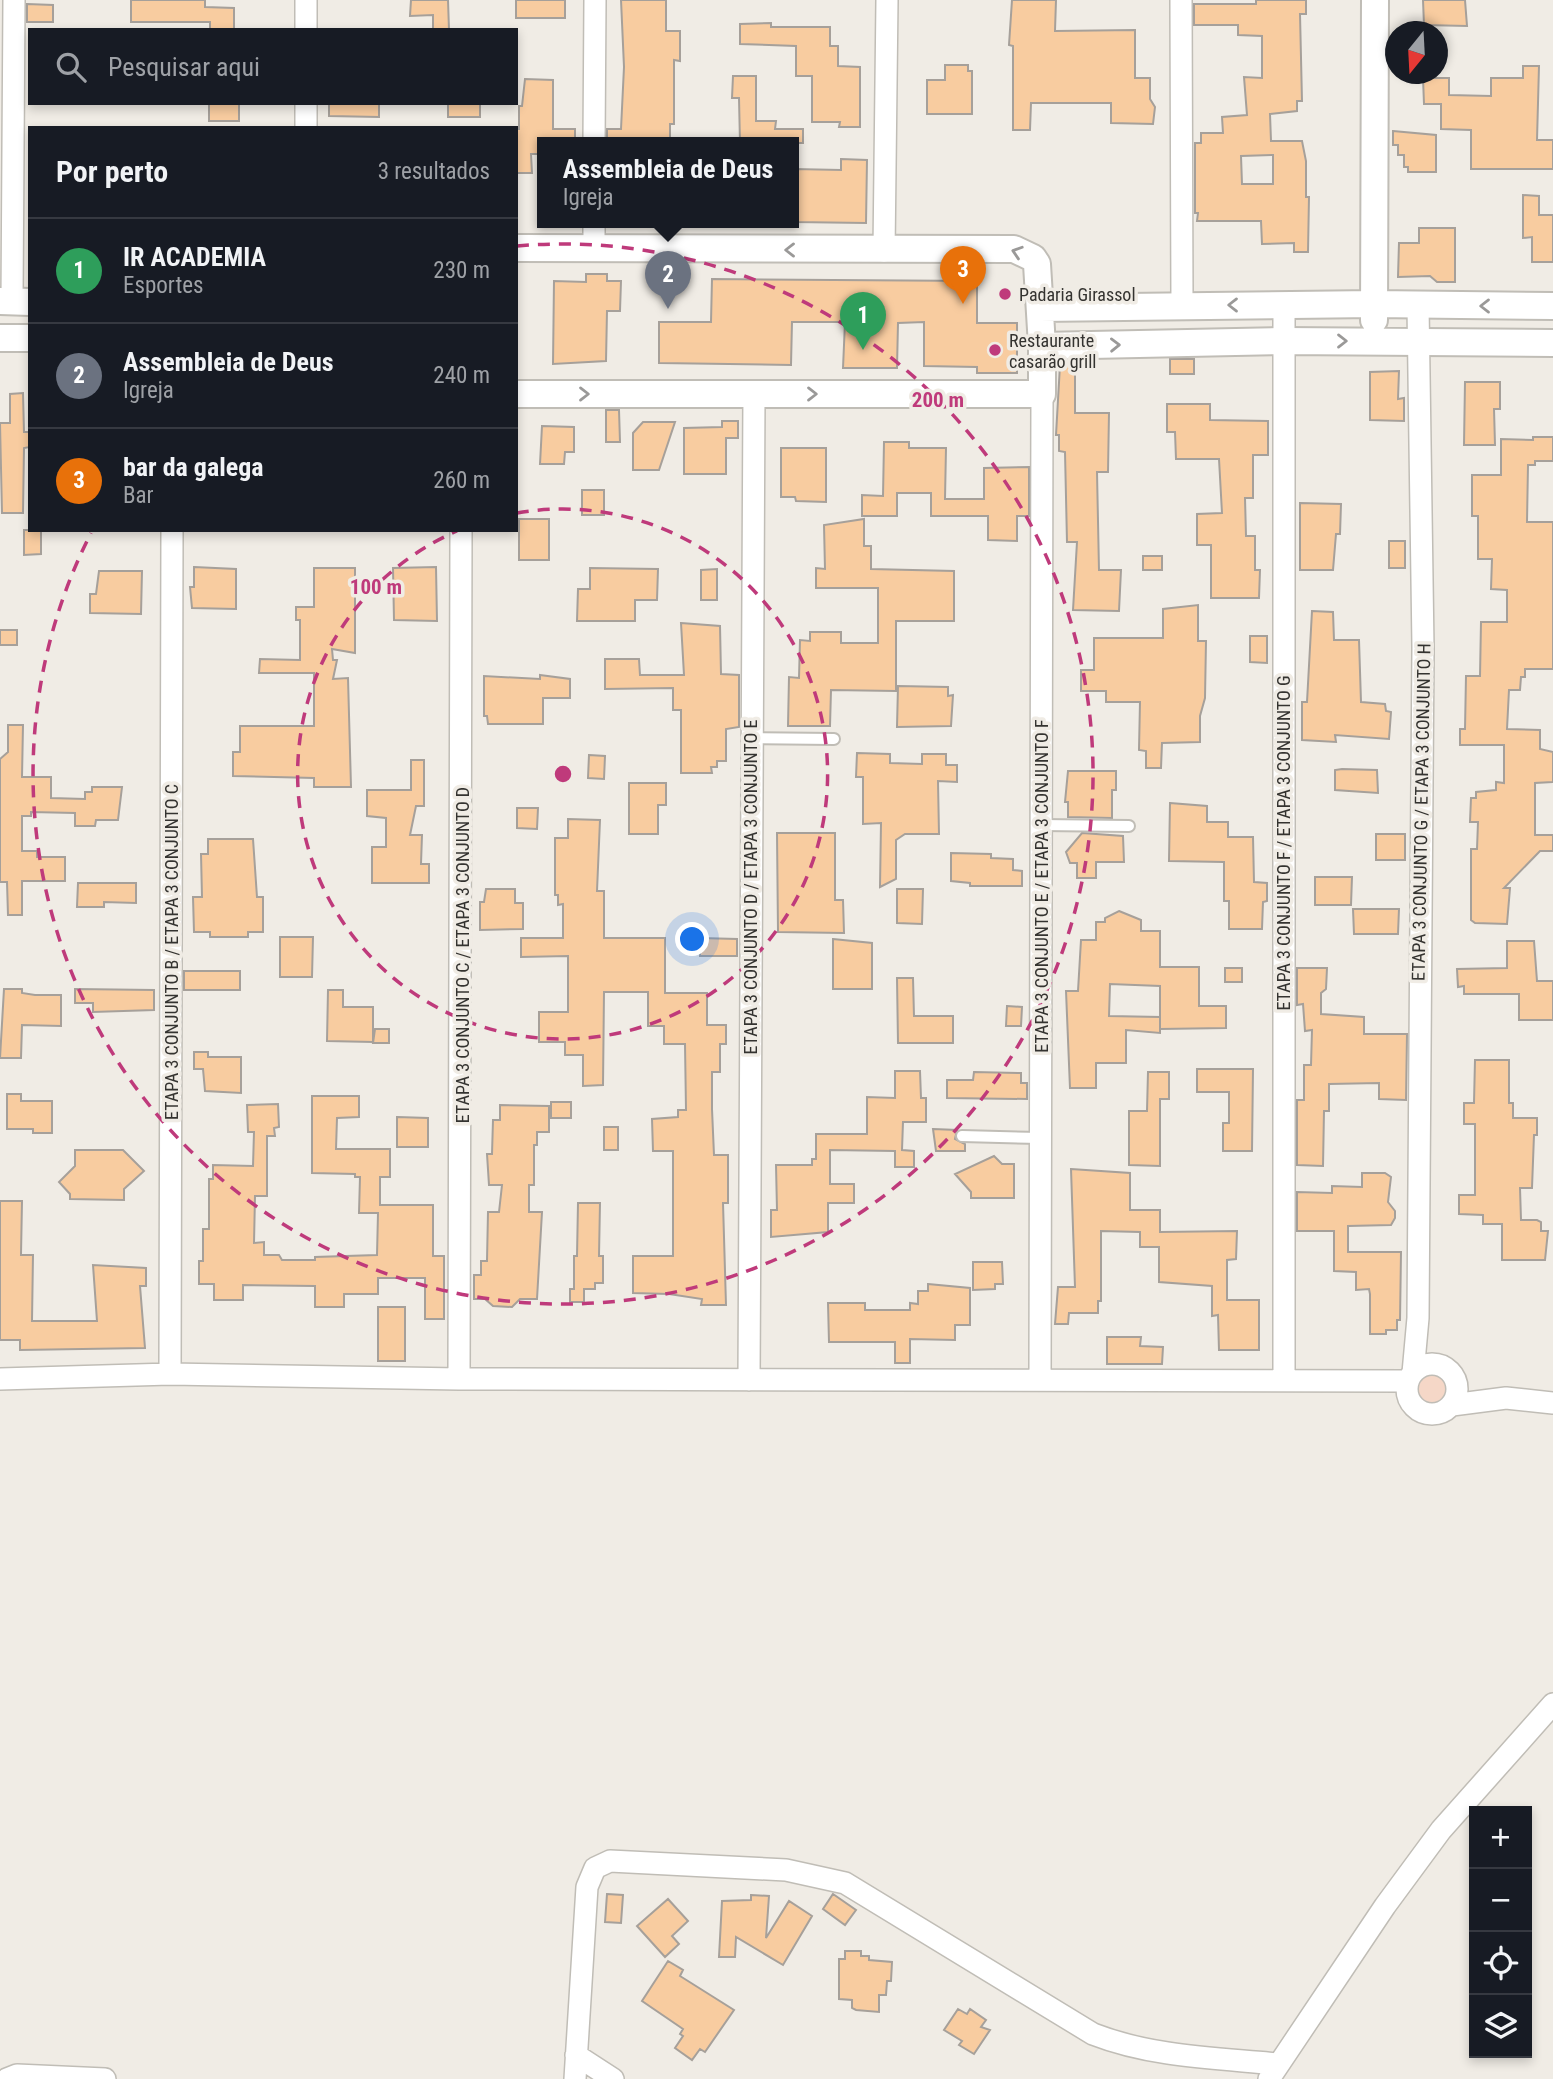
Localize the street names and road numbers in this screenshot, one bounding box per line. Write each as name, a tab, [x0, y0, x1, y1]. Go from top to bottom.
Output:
street label: ETAPA 3 CONJUNTO G / ETAPA 3 CONJUNTO H	[1408, 643, 1434, 981]
street label: ETAPA 3 CONJUNTO F / ETAPA 3 CONJUNTO G	[1273, 675, 1294, 1011]
street label: ETAPA 3 CONJUNTO D / ETAPA 3 CONJUNTO E	[740, 719, 761, 1055]
street label: ETAPA 3 CONJUNTO E / ETAPA 3 CONJUNTO F	[1031, 719, 1052, 1053]
street label: ETAPA 3 CONJUNTO B / ETAPA 3 CONJUNTO C	[161, 784, 182, 1120]
street label: ETAPA 3 CONJUNTO C / ETAPA 3 CONJUNTO D	[452, 787, 473, 1123]

